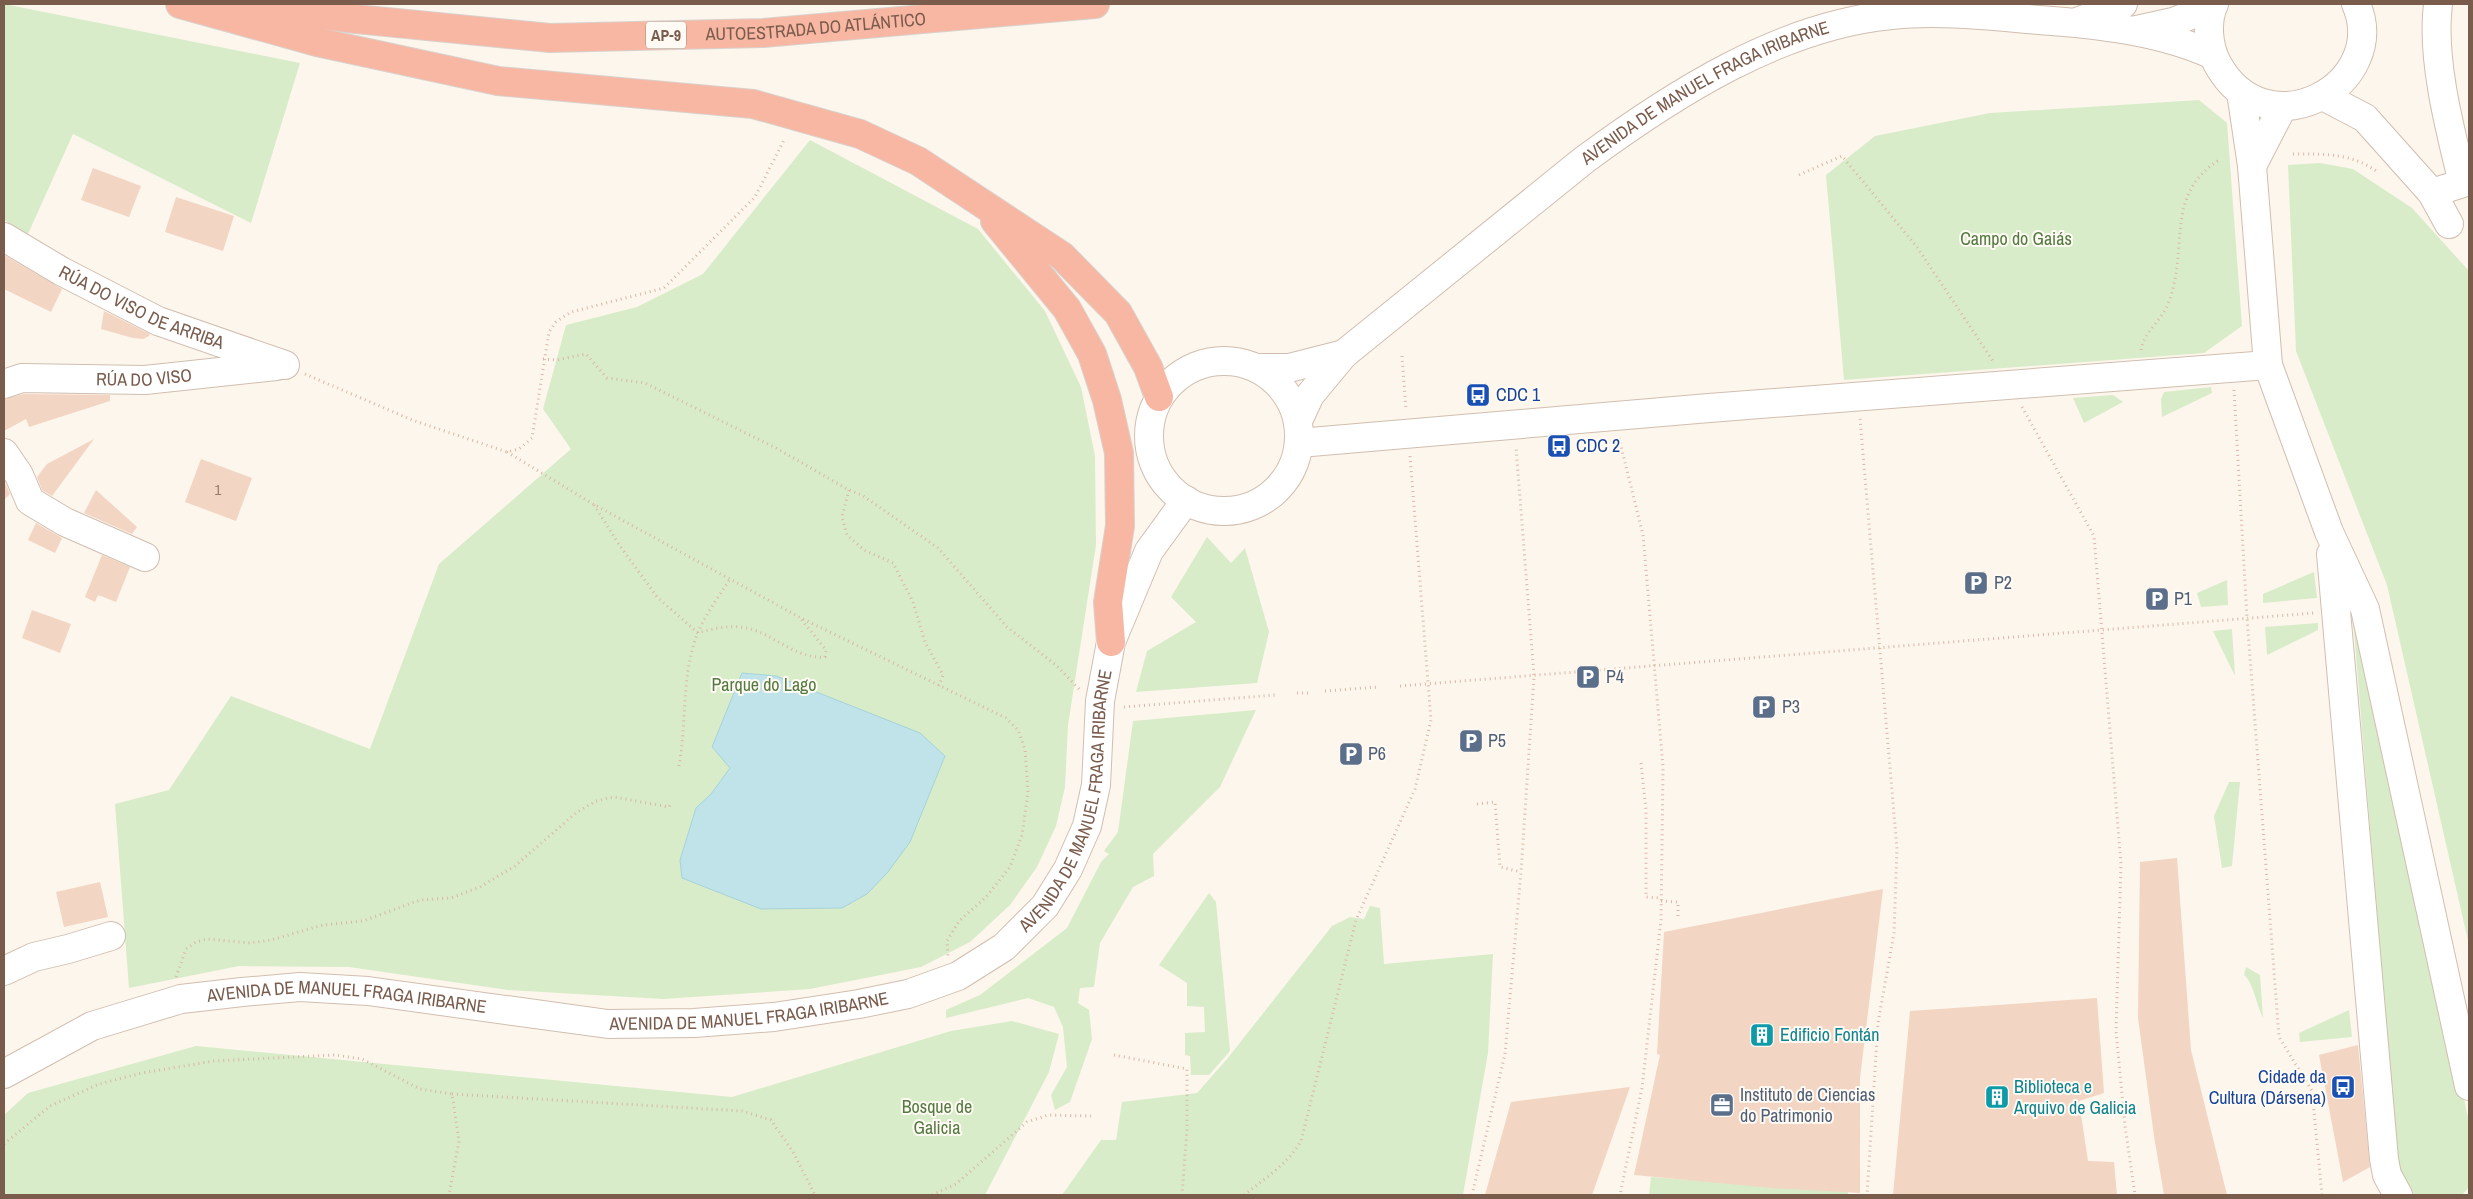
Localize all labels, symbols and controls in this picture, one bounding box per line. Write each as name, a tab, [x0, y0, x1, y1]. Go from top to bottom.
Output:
street label: AUTOESTRADA DO ATLÁNTICO	[704, 6, 927, 46]
street label: AVENIDA DE MANUEL FRAGA IRIBARNE	[1575, 14, 1832, 171]
road number: AP-9	[646, 22, 686, 48]
park label: Campo do Gaiás	[1960, 226, 2072, 251]
street label: RÚA DO VISO DE ARRIBA	[55, 259, 228, 355]
street label: RÚA DO VISO	[96, 362, 193, 392]
bus stop icon: CDC 1	[1465, 382, 1491, 408]
place label: CDC 1	[1496, 382, 1541, 407]
bus stop icon: CDC 2	[1546, 433, 1572, 459]
place label: CDC 2	[1576, 433, 1620, 458]
house number: 1	[215, 479, 222, 500]
parking icon: P2	[1963, 570, 1989, 596]
place label: P2	[1994, 570, 2012, 595]
parking icon: P1	[2144, 586, 2170, 612]
place label: P1	[2174, 586, 2193, 611]
parking icon: P4	[1575, 664, 1601, 690]
place label: P4	[1606, 664, 1624, 689]
street label: AVENIDA DE MANUEL FRAGA IRIBARNE	[1012, 667, 1118, 938]
park label: Parque do Lago	[711, 672, 817, 697]
parking icon: P3	[1751, 694, 1777, 720]
place label: P3	[1782, 694, 1800, 719]
parking icon: P5	[1458, 728, 1484, 754]
place label: P5	[1488, 728, 1506, 753]
parking icon: P6	[1338, 741, 1364, 767]
place label: P6	[1368, 741, 1386, 766]
street label: AVENIDA DE MANUEL FRAGA IRIBARNE	[205, 974, 488, 1019]
street label: AVENIDA DE MANUEL FRAGA IRIBARNE	[608, 985, 891, 1036]
building icon: Edificio Fontán	[1749, 1022, 1775, 1048]
place label: Edificio Fontán	[1780, 1022, 1879, 1047]
place label: Cidade da Cultura (Dársena)	[2209, 1064, 2326, 1110]
place label: Biblioteca e Arquivo de Galicia	[2013, 1074, 2136, 1120]
bus stop icon: Cidade da Cultura (Dársena)	[2330, 1074, 2356, 1100]
place label: Instituto de Ciencias do Patrimonio	[1740, 1082, 1875, 1128]
building icon: Biblioteca e Arquivo de Galicia	[1984, 1084, 2010, 1110]
office icon: Instituto de Ciencias do Patrimonio	[1709, 1092, 1735, 1118]
park label: Bosque de Galicia	[902, 1094, 972, 1140]

